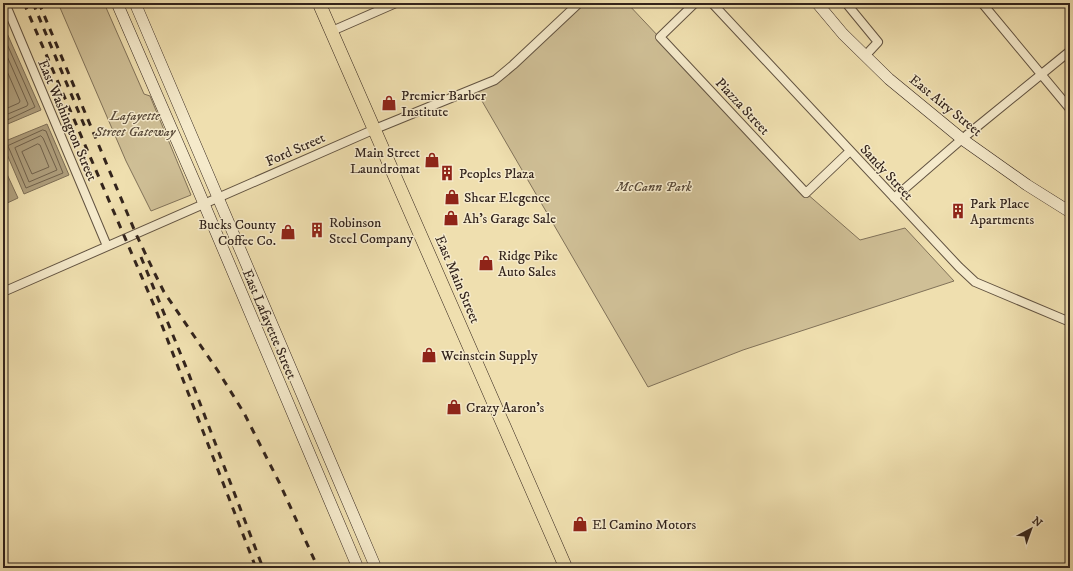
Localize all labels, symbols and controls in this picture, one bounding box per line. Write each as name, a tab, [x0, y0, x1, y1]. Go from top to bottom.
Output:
street label: East Washington Street	[33, 57, 101, 184]
street label: East Airy Street	[905, 71, 986, 141]
street label: Piazza Street	[711, 74, 774, 139]
place label: Premier Barber Institute	[401, 87, 487, 121]
shop icon: Premier Barber Institute	[380, 94, 398, 112]
park label: Lafayette Street Gateway	[94, 107, 177, 141]
street label: Ford Street	[263, 129, 328, 171]
street label: Sandy Street	[856, 141, 917, 205]
place label: Main Street Laundromat	[350, 144, 421, 178]
shop icon: Main Street Laundromat	[423, 151, 441, 169]
building icon: Peoples Plaza	[438, 164, 456, 182]
place label: Peoples Plaza	[459, 165, 534, 183]
park label: McCann Park	[615, 178, 692, 196]
shop icon: Shear Elegence	[443, 188, 461, 206]
place label: Shear Elegence	[464, 189, 550, 207]
place label: Park Place Apartments	[970, 195, 1035, 229]
building icon: Park Place Apartments	[949, 202, 967, 220]
shop icon: Ah's Garage Sale	[442, 209, 460, 227]
place label: Ah's Garage Sale	[463, 210, 556, 228]
place label: Robinson Steel Company	[329, 214, 413, 248]
place label: Bucks County Coffee Co.	[198, 216, 276, 250]
building icon: Robinson Steel Company	[308, 221, 326, 239]
shop icon: Bucks County Coffee Co.	[279, 223, 297, 241]
street label: East Main Street	[430, 233, 484, 327]
place label: Ridge Pike Auto Sales	[498, 247, 558, 281]
shop icon: Ridge Pike Auto Sales	[477, 254, 495, 272]
street label: East Lafayette Street	[238, 267, 301, 383]
shop icon: Weinstein Supply	[420, 346, 438, 364]
place label: Weinstein Supply	[440, 347, 538, 365]
shop icon: Crazy Aaron's	[445, 398, 463, 416]
place label: Crazy Aaron's	[466, 399, 545, 417]
north arrow	[1011, 509, 1051, 549]
text: N	[1029, 514, 1045, 530]
shop icon: El Camino Motors	[571, 515, 589, 533]
place label: El Camino Motors	[592, 516, 696, 534]

